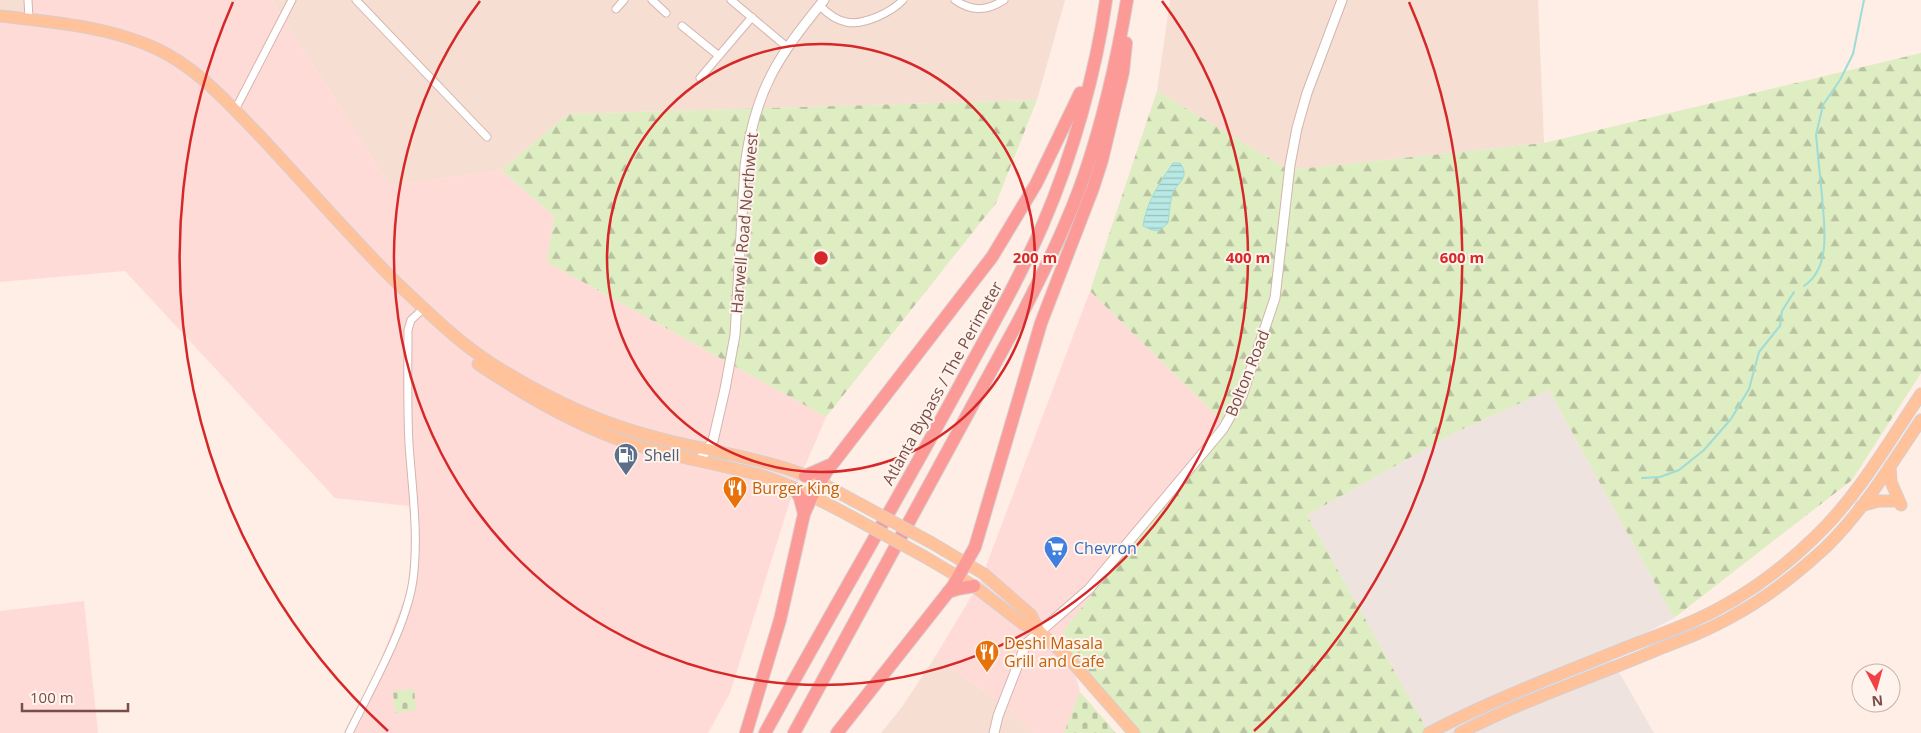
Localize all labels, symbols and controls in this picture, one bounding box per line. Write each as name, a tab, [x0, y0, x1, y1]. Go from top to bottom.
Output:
street label: Harwell Road Northwest	[725, 131, 763, 314]
text: 200 m	[1013, 247, 1057, 267]
text: 400 m	[1226, 247, 1270, 267]
text: 600 m	[1440, 247, 1484, 267]
centre of rings	[812, 249, 830, 267]
street label: Atlanta Bypass / The Perimeter	[877, 277, 1008, 489]
street label: Bolton Road	[1220, 326, 1274, 420]
fuel station icon: Shell	[613, 442, 639, 476]
place label: Shell	[644, 444, 680, 466]
restaurant icon: Burger King	[722, 475, 748, 509]
place label: Burger King	[752, 477, 840, 499]
supermarket icon: Chevron	[1043, 535, 1069, 569]
place label: Chevron	[1074, 537, 1137, 559]
place label: Deshi Masala Grill and Cafe	[1004, 632, 1104, 672]
restaurant icon: Deshi Masala Grill and Cafe	[974, 639, 1000, 673]
north arrow	[1851, 663, 1901, 713]
scale bar	[22, 680, 129, 712]
text: 100 m	[30, 687, 74, 707]
text: N	[1871, 691, 1884, 711]

